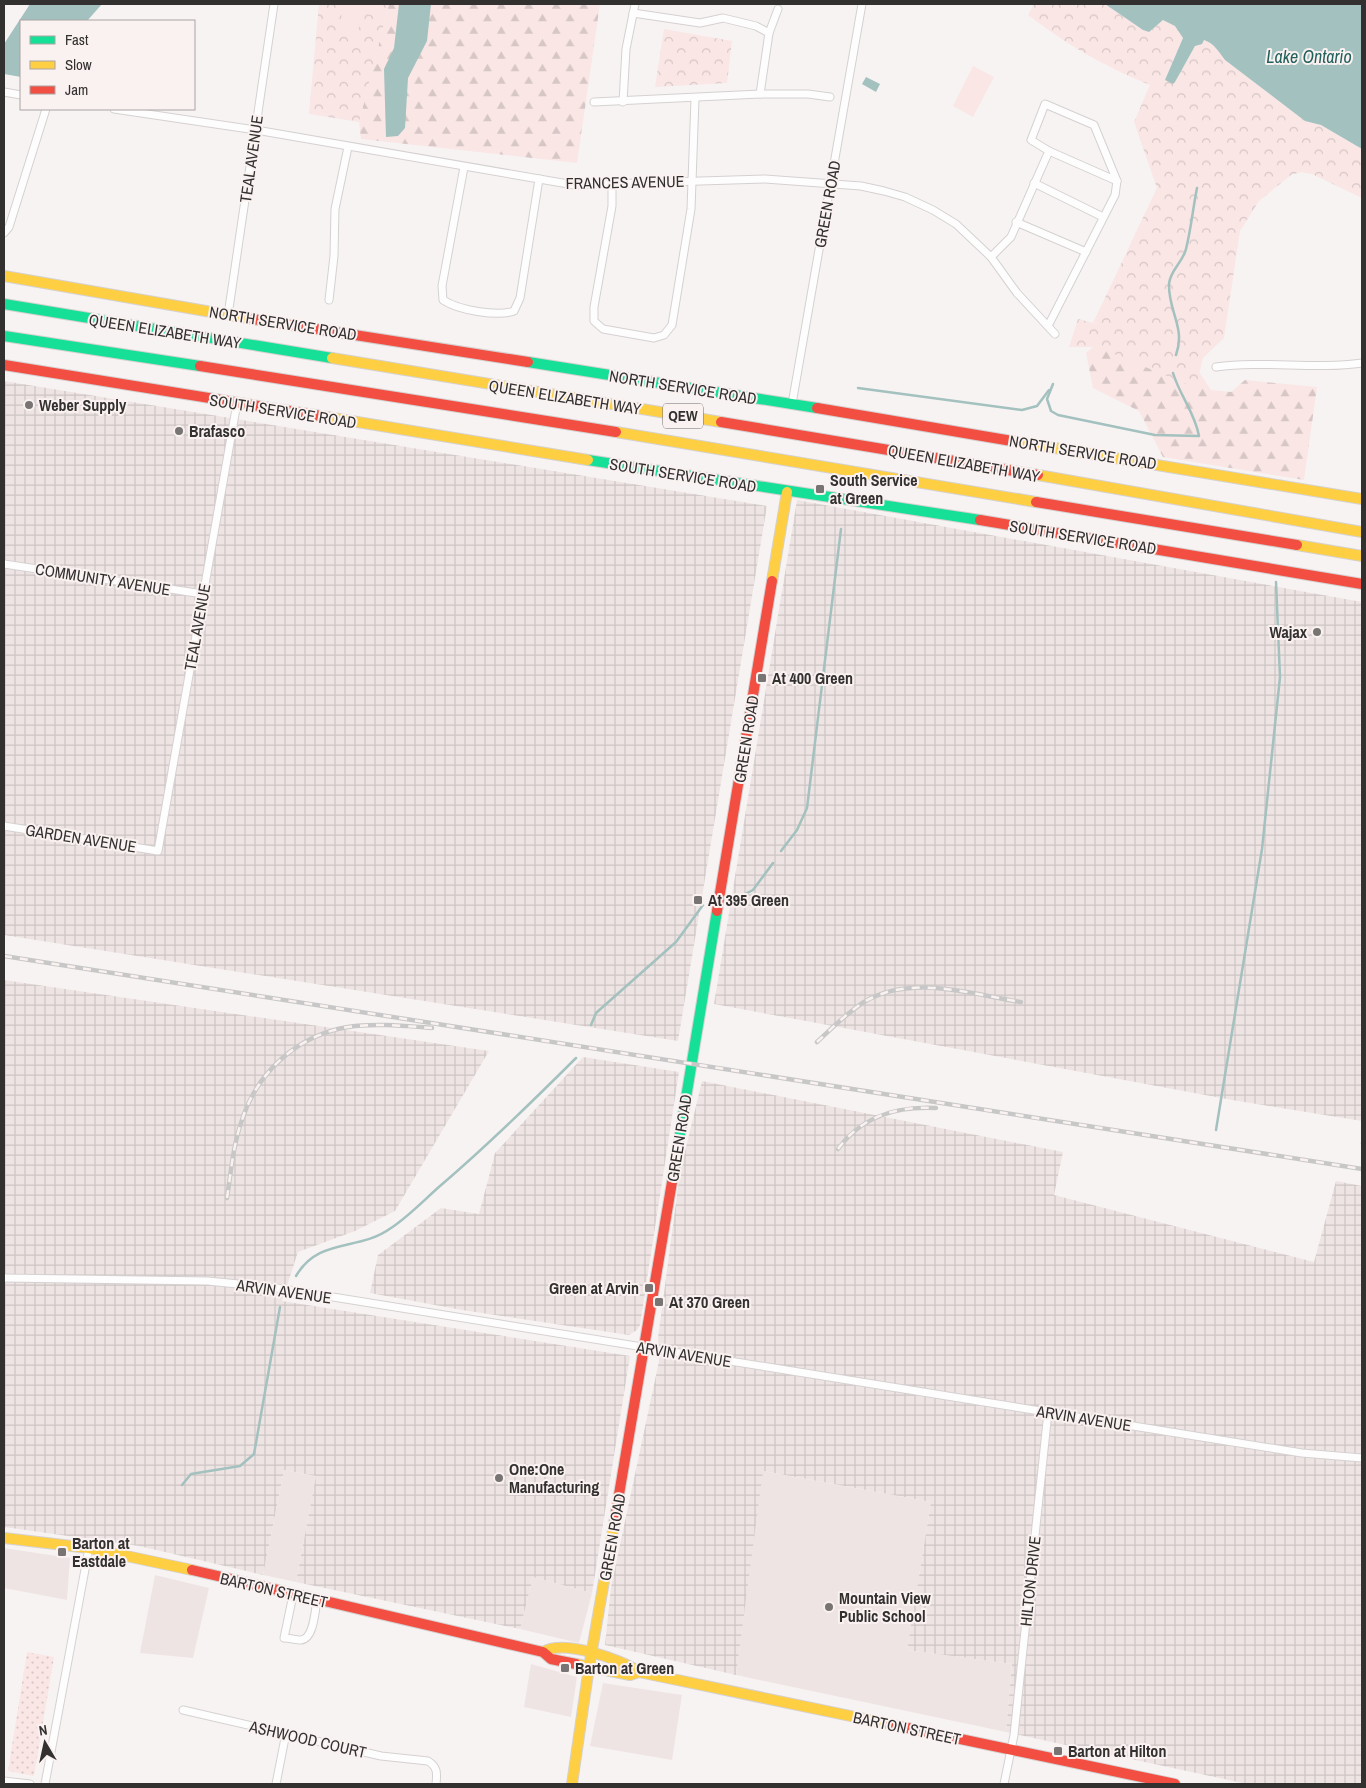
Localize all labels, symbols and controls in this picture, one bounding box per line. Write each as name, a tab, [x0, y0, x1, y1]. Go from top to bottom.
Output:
legend	[20, 20, 195, 110]
text: Fast	[65, 29, 89, 50]
water label: Lake Ontario	[1266, 44, 1352, 69]
text: Slow	[65, 54, 92, 75]
text: Jam	[65, 79, 88, 100]
street label: TEAL AVENUE	[234, 114, 268, 204]
street label: GREEN ROAD	[809, 159, 845, 249]
street label: FRANCES AVENUE	[566, 170, 684, 194]
street label: NORTH SERVICE ROAD	[208, 300, 358, 346]
street label: QUEEN ELIZABETH WAY	[87, 308, 243, 354]
street label: NORTH SERVICE ROAD	[608, 364, 758, 410]
street label: QUEEN ELIZABETH WAY	[487, 374, 643, 420]
street label: SOUTH SERVICE ROAD	[208, 389, 358, 433]
place label: Weber Supply	[39, 394, 127, 416]
marker: Weber Supply	[23, 399, 35, 411]
road number: QEW	[663, 404, 703, 428]
place label: Brafasco	[189, 420, 245, 442]
marker: Brafasco	[173, 425, 185, 437]
street label: NORTH SERVICE ROAD	[1008, 429, 1158, 475]
street label: QUEEN ELIZABETH WAY	[886, 439, 1042, 487]
street label: SOUTH SERVICE ROAD	[608, 453, 758, 497]
place label: South Service at Green	[830, 469, 918, 509]
marker: South Service at Green	[814, 483, 826, 495]
street label: SOUTH SERVICE ROAD	[1008, 515, 1158, 559]
street label: COMMUNITY AVENUE	[34, 557, 172, 601]
street label: TEAL AVENUE	[179, 582, 215, 672]
place label: Wajax	[1270, 621, 1308, 643]
marker: Wajax	[1311, 626, 1323, 638]
place label: At 400 Green	[772, 667, 853, 689]
marker: At 400 Green	[756, 672, 768, 684]
street label: GREEN ROAD	[728, 694, 764, 784]
street label: GARDEN AVENUE	[24, 818, 138, 858]
place label: At 395 Green	[708, 889, 789, 911]
marker: At 395 Green	[692, 894, 704, 906]
street label: GREEN ROAD	[661, 1093, 697, 1183]
street label: ARVIN AVENUE	[234, 1273, 333, 1309]
place label: Green at Arvin	[549, 1277, 639, 1299]
marker: Green at Arvin	[643, 1282, 655, 1294]
place label: At 370 Green	[669, 1291, 750, 1313]
marker: At 370 Green	[653, 1296, 665, 1308]
street label: ARVIN AVENUE	[634, 1335, 733, 1372]
street label: ARVIN AVENUE	[1034, 1399, 1133, 1436]
place label: One:One Manufacturing	[509, 1458, 599, 1498]
marker: One:One Manufacturing	[493, 1472, 505, 1484]
street label: GREEN ROAD	[594, 1492, 630, 1582]
place label: Barton at Eastdale	[72, 1532, 130, 1572]
street label: HILTON DRIVE	[1014, 1535, 1046, 1627]
marker: Barton at Eastdale	[56, 1546, 68, 1558]
street label: BARTON STREET	[218, 1567, 330, 1613]
place label: Mountain View Public School	[839, 1587, 931, 1627]
marker: Mountain View Public School	[823, 1601, 835, 1613]
place label: Barton at Green	[575, 1657, 674, 1679]
marker: Barton at Green	[559, 1662, 571, 1674]
street label: BARTON STREET	[851, 1706, 963, 1750]
street label: ASHWOOD COURT	[246, 1715, 369, 1763]
north arrow	[20, 1718, 70, 1768]
text: N	[37, 1721, 48, 1740]
place label: Barton at Hilton	[1068, 1740, 1166, 1762]
marker: Barton at Hilton	[1052, 1745, 1064, 1757]

